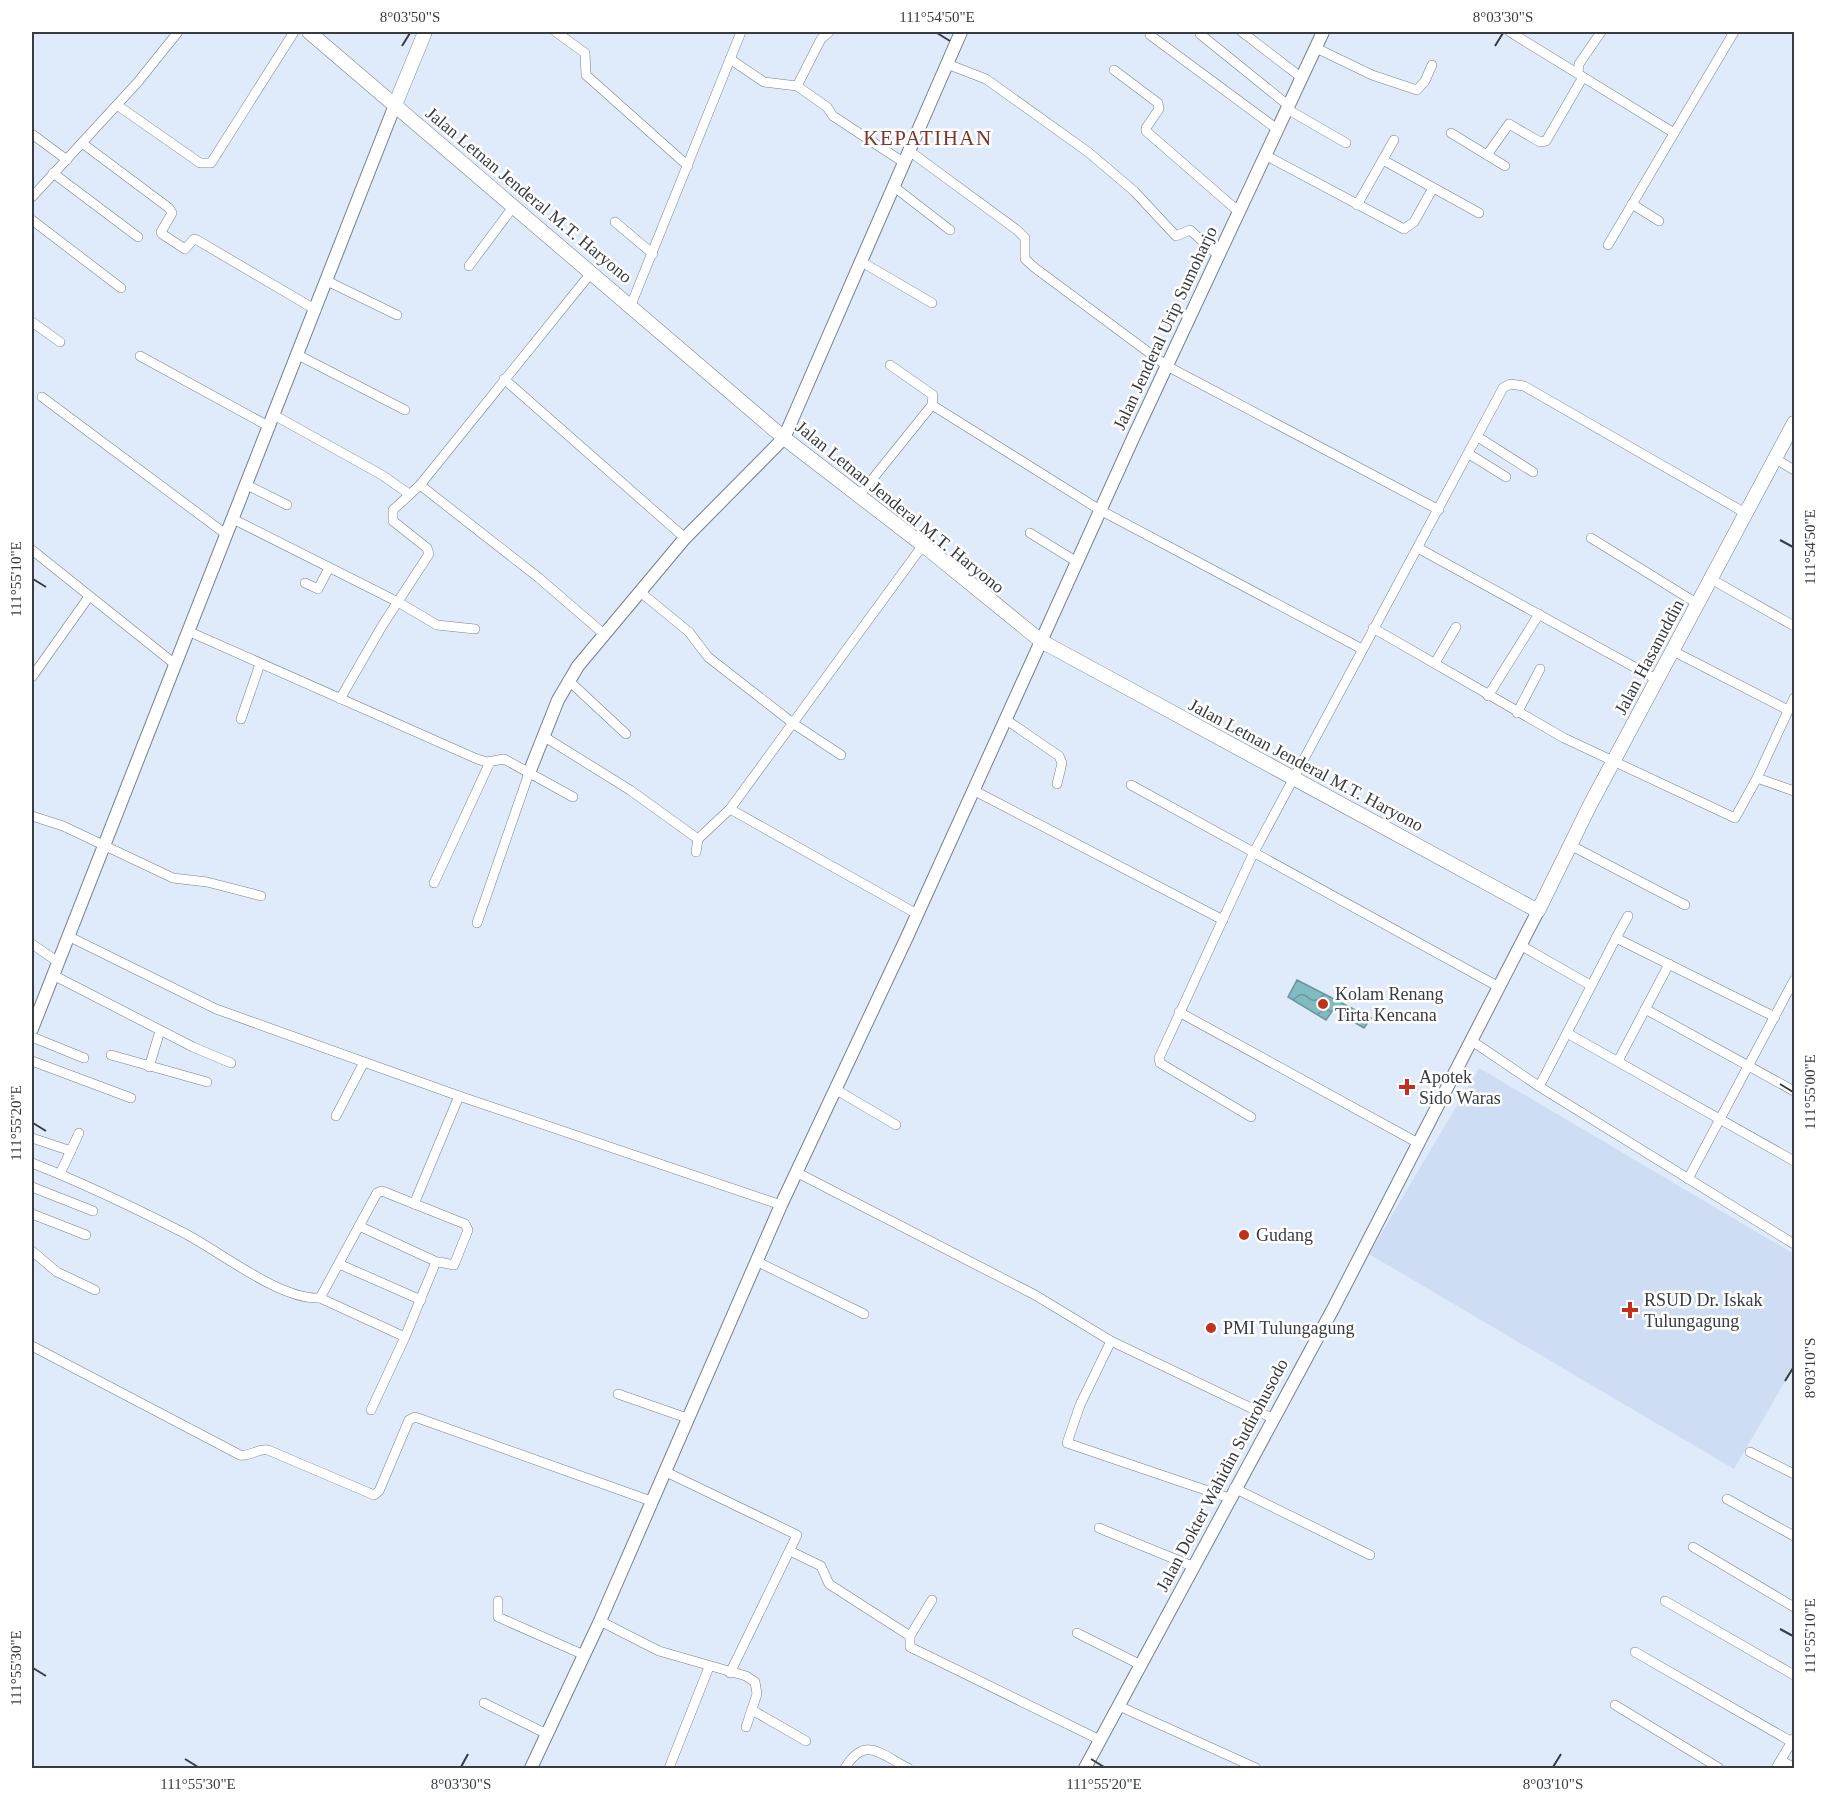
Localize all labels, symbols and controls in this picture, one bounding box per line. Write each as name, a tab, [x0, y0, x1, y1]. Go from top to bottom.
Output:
text: 8°03'50"S	[380, 9, 440, 25]
text: 111°54'50"E	[899, 9, 975, 25]
text: 8°03'30"S	[1473, 9, 1533, 25]
street label: Jalan Letnan Jenderal M.T. Haryono	[422, 103, 636, 287]
district label: KEPATIHAN	[863, 126, 993, 150]
street label: Jalan Jenderal Urip Sumoharjo	[1109, 223, 1221, 433]
street label: Jalan Letnan Jenderal M.T. Haryono	[792, 417, 1008, 597]
text: 111°54'50"E	[1802, 509, 1818, 585]
text: 111°55'10"E	[8, 541, 24, 617]
street label: Jalan Hasanuddin	[1610, 596, 1688, 718]
street label: Jalan Letnan Jenderal M.T. Haryono	[1185, 695, 1427, 835]
place label: Kolam Renang Tirta Kencana	[1335, 984, 1443, 1025]
marker: Kolam Renang Tirta Kencana	[1316, 997, 1330, 1011]
text: 111°55'00"E	[1802, 1054, 1818, 1130]
place label: Apotek Sido Waras	[1419, 1067, 1501, 1108]
marker: Apotek Sido Waras	[1400, 1080, 1414, 1094]
text: 111°55'20"E	[8, 1085, 24, 1161]
place label: Gudang	[1256, 1225, 1313, 1245]
marker: Gudang	[1237, 1228, 1251, 1242]
place label: RSUD Dr. Iskak Tulungagung	[1644, 1290, 1763, 1331]
marker: RSUD Dr. Iskak Tulungagung	[1621, 1301, 1639, 1319]
place label: PMI Tulungagung	[1223, 1318, 1355, 1338]
marker: PMI Tulungagung	[1204, 1321, 1218, 1335]
text: 8°03'10"S	[1802, 1338, 1818, 1398]
street label: Jalan Dokter Wahidin Sudirohusodo	[1152, 1355, 1292, 1595]
text: 111°55'10"E	[1802, 1598, 1818, 1674]
text: 111°55'30"E	[8, 1630, 24, 1706]
text: 111°55'30"E	[160, 1776, 236, 1792]
text: 8°03'30"S	[431, 1776, 491, 1792]
text: 111°55'20"E	[1066, 1776, 1142, 1792]
text: 8°03'10"S	[1523, 1776, 1583, 1792]

